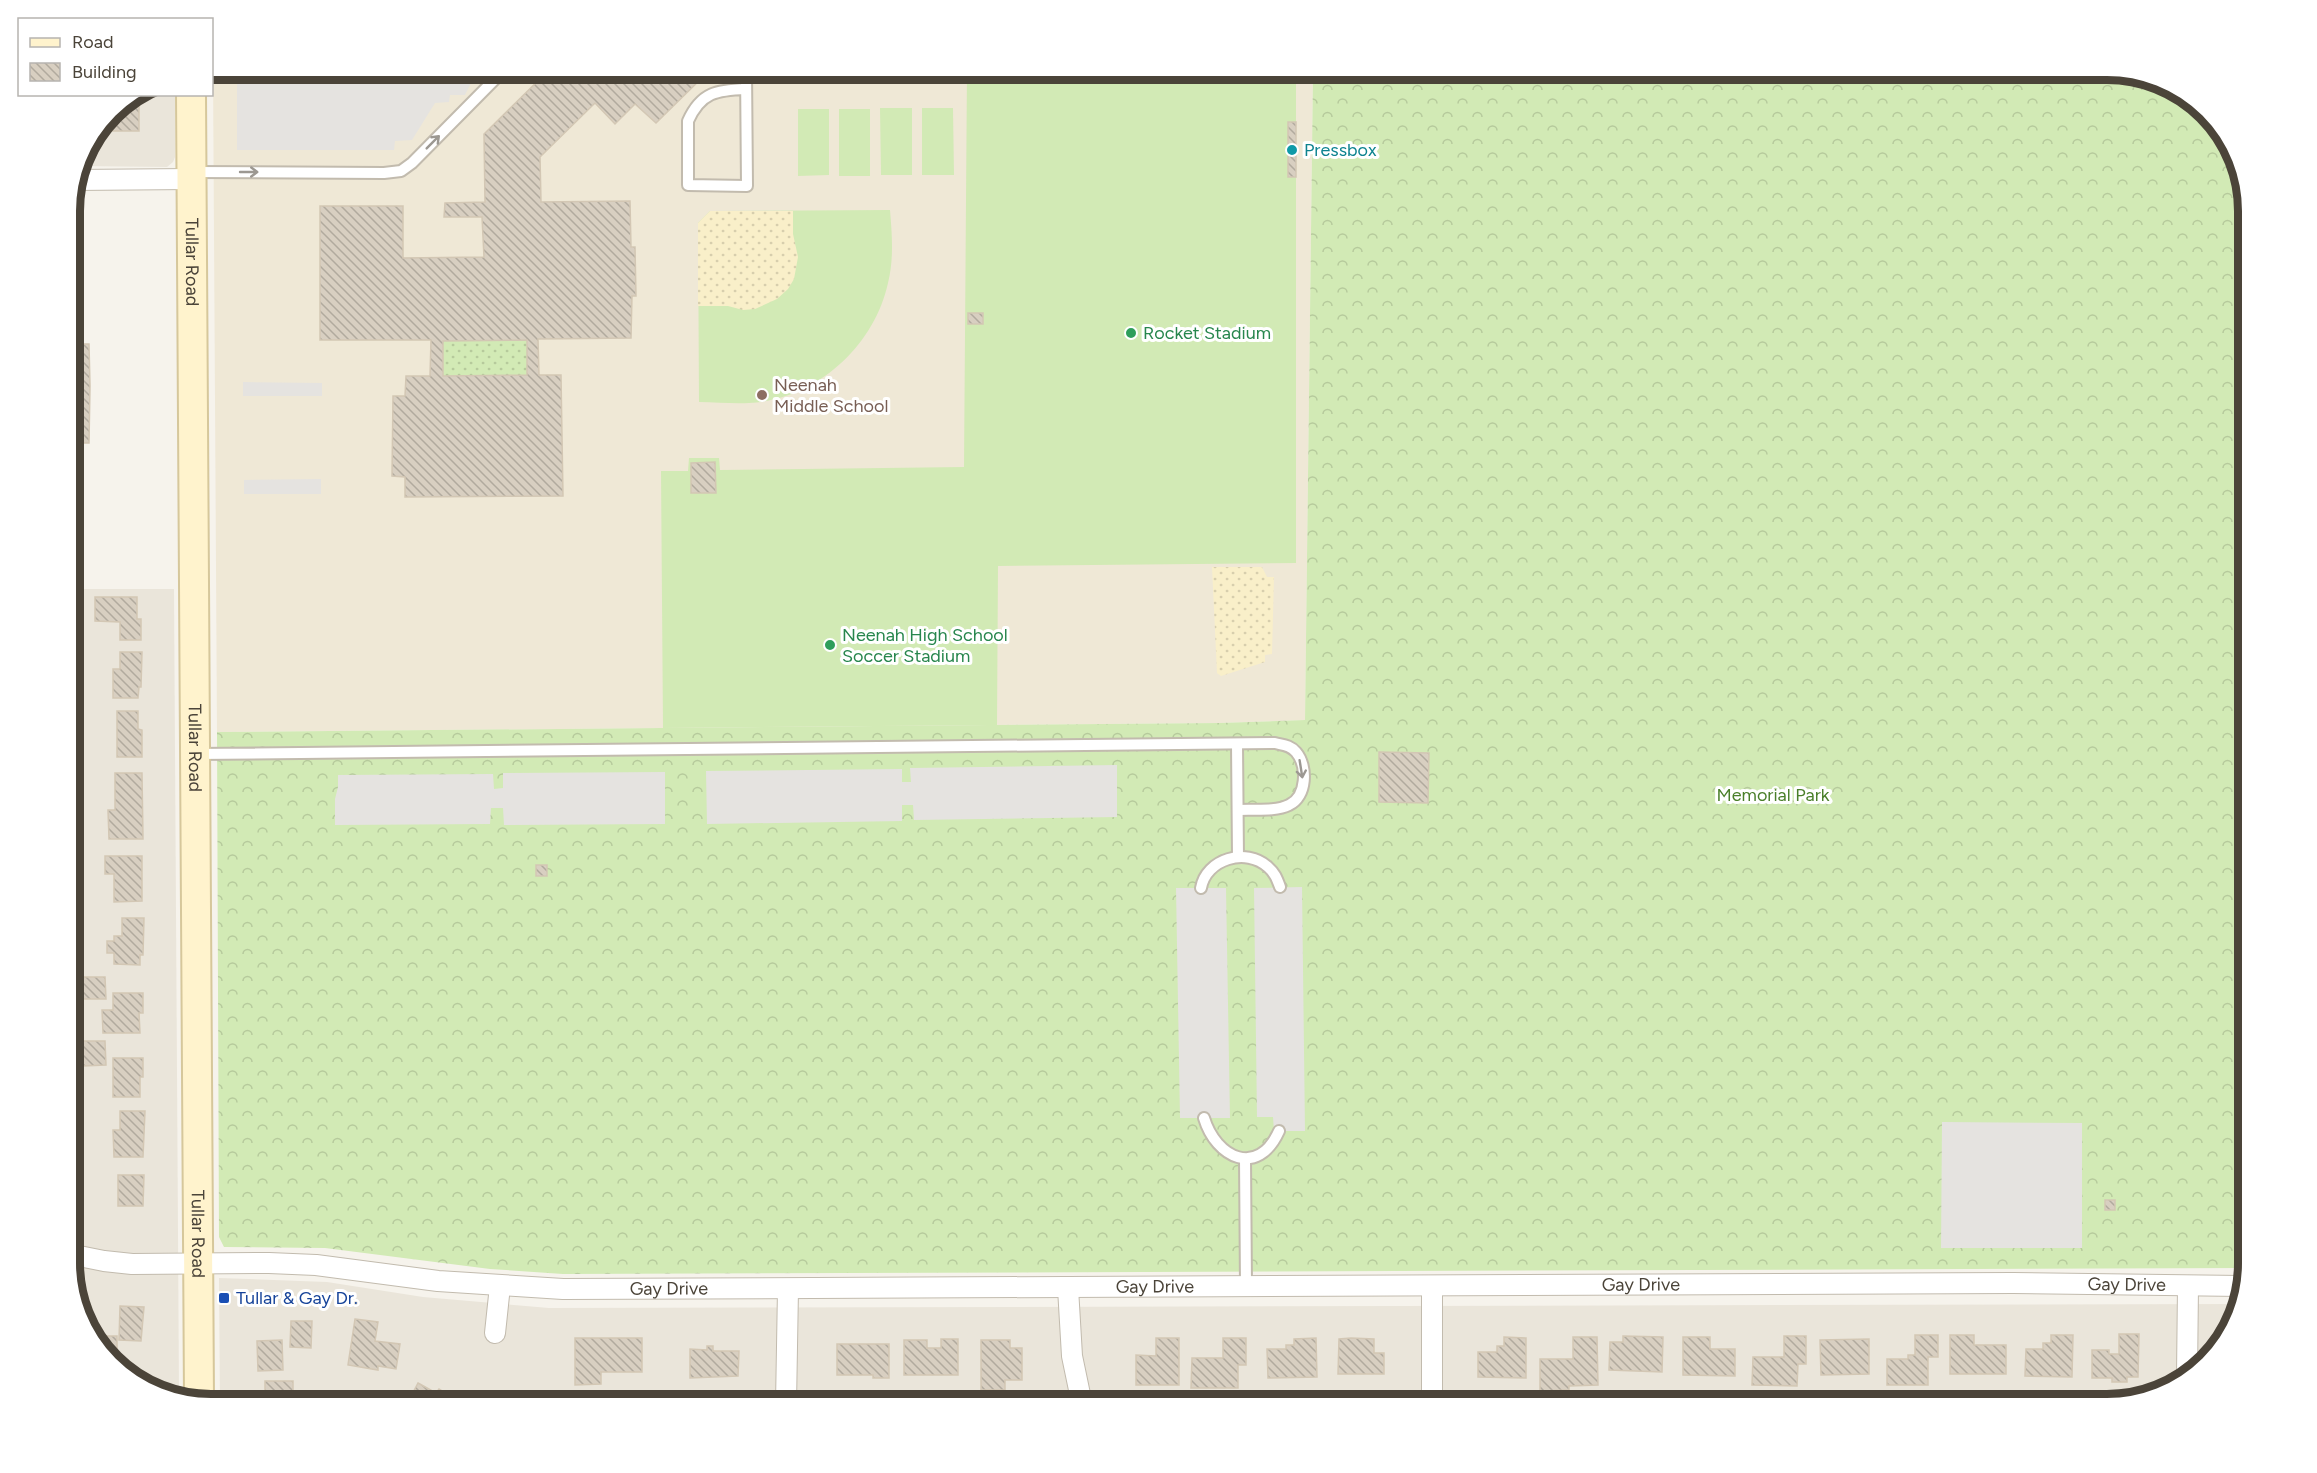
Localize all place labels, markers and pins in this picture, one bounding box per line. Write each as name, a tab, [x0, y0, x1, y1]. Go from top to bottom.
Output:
place label: Pressbox	[1304, 139, 1377, 161]
marker: Pressbox	[1285, 143, 1299, 157]
place label: Rocket Stadium	[1143, 322, 1271, 344]
marker: Rocket Stadium	[1124, 326, 1138, 340]
place label: Neenah Middle School	[774, 374, 888, 417]
marker: Neenah Middle School	[755, 388, 769, 402]
place label: Neenah High School Soccer Stadium	[842, 624, 1008, 667]
marker: Neenah High School Soccer Stadium	[823, 638, 837, 652]
place label: Tullar & Gay Dr.	[236, 1287, 358, 1309]
marker: Tullar & Gay Dr.	[217, 1291, 231, 1305]

